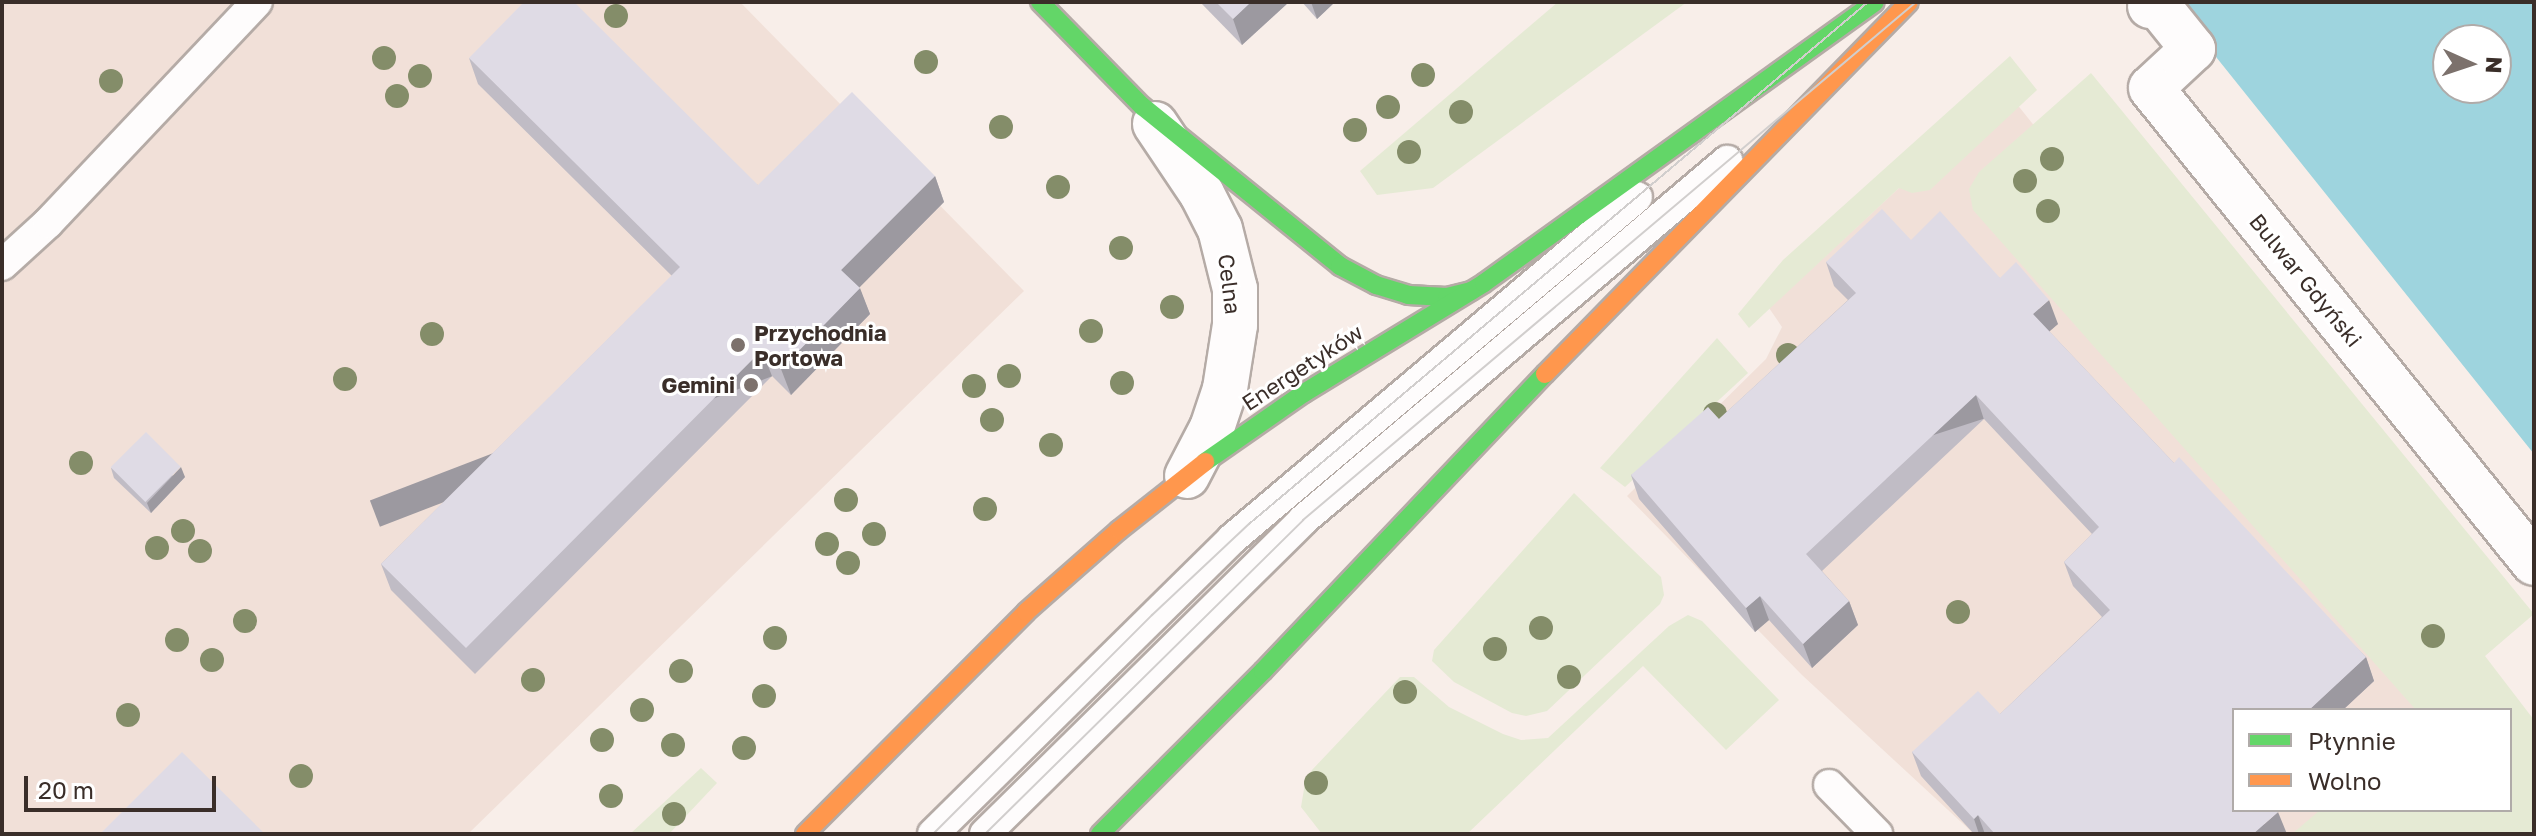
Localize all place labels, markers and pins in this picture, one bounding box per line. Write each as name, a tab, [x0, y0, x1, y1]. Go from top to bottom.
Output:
place label: Przychodnia Portowa	[754, 319, 886, 370]
marker: Przychodnia Portowa	[729, 336, 747, 354]
place label: Gemini	[661, 372, 735, 398]
marker: Gemini	[742, 376, 760, 394]

